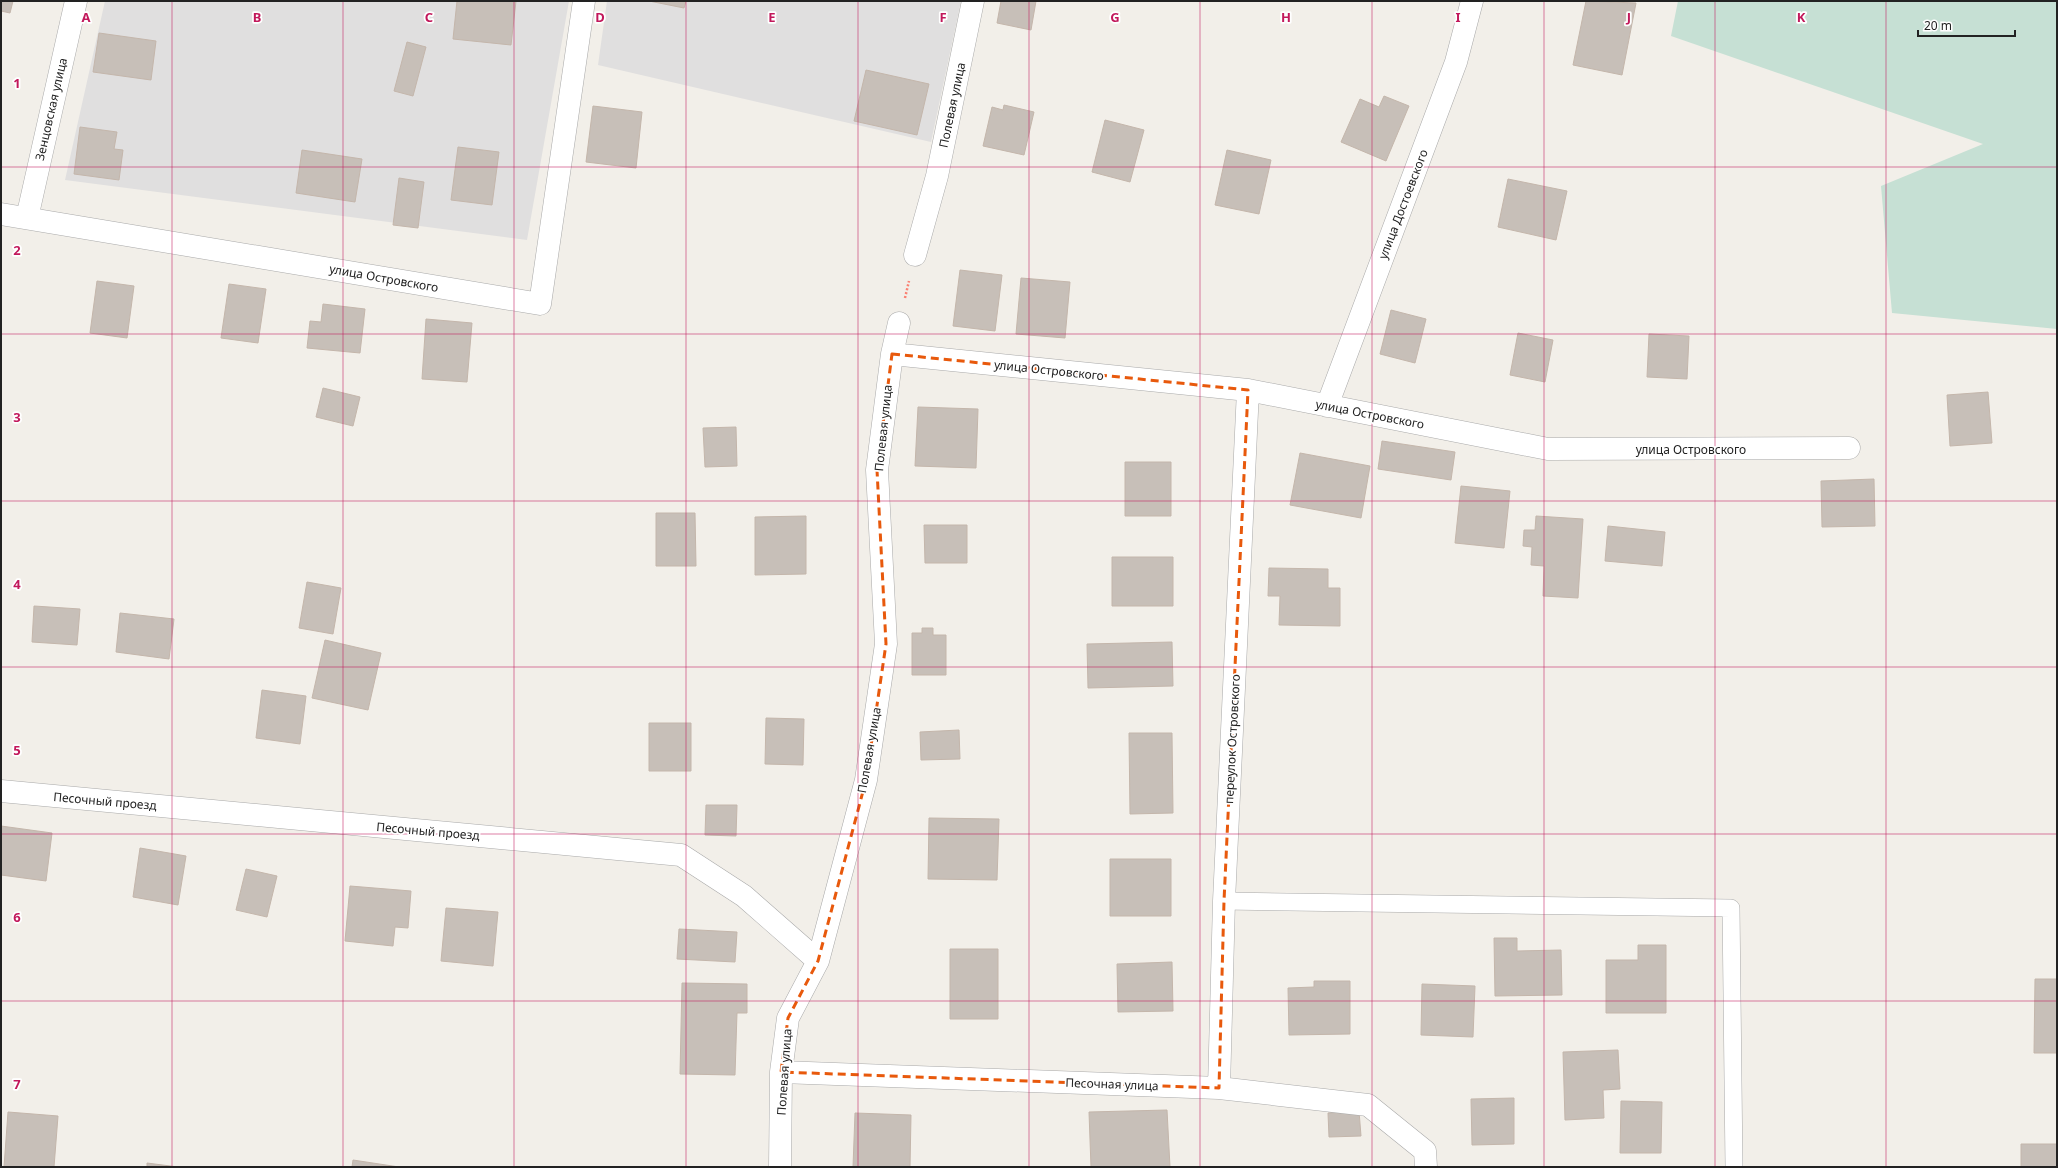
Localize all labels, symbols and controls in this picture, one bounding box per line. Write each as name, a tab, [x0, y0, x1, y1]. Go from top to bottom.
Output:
text: A	[82, 8, 91, 26]
text: B	[253, 8, 261, 26]
text: C	[425, 8, 433, 26]
text: D	[595, 8, 605, 26]
text: E	[768, 8, 776, 26]
text: F	[939, 8, 947, 26]
text: G	[1110, 8, 1120, 26]
text: H	[1281, 8, 1291, 26]
text: I	[1455, 8, 1461, 26]
text: J	[1626, 8, 1631, 26]
text: K	[1797, 8, 1806, 26]
scale bar	[1918, 12, 2015, 38]
text: 20 m	[1924, 17, 1952, 34]
street label: Зенцовская улица	[31, 56, 71, 162]
street label: Полевая улица	[935, 61, 969, 149]
text: 1	[13, 74, 21, 92]
street label: улица Достоевского	[1374, 147, 1432, 261]
text: 2	[13, 241, 21, 259]
street label: улица Островского	[328, 260, 440, 296]
street label: улица Островского	[993, 356, 1105, 384]
street label: Полевая улица	[870, 384, 896, 472]
street label: улица Островского	[1314, 395, 1426, 433]
text: 3	[13, 408, 21, 426]
street label: улица Островского	[1636, 441, 1746, 458]
text: 4	[13, 575, 21, 593]
street label: переулок Островского	[1220, 674, 1244, 804]
street label: Полевая улица	[853, 706, 885, 794]
text: 5	[13, 741, 21, 759]
street label: Песочный проезд	[53, 788, 158, 814]
street label: Песочный проезд	[376, 818, 481, 844]
text: 6	[13, 908, 21, 926]
street label: Полевая улица	[772, 1028, 796, 1116]
street label: Песочная улица	[1065, 1074, 1159, 1094]
text: 7	[13, 1075, 21, 1093]

